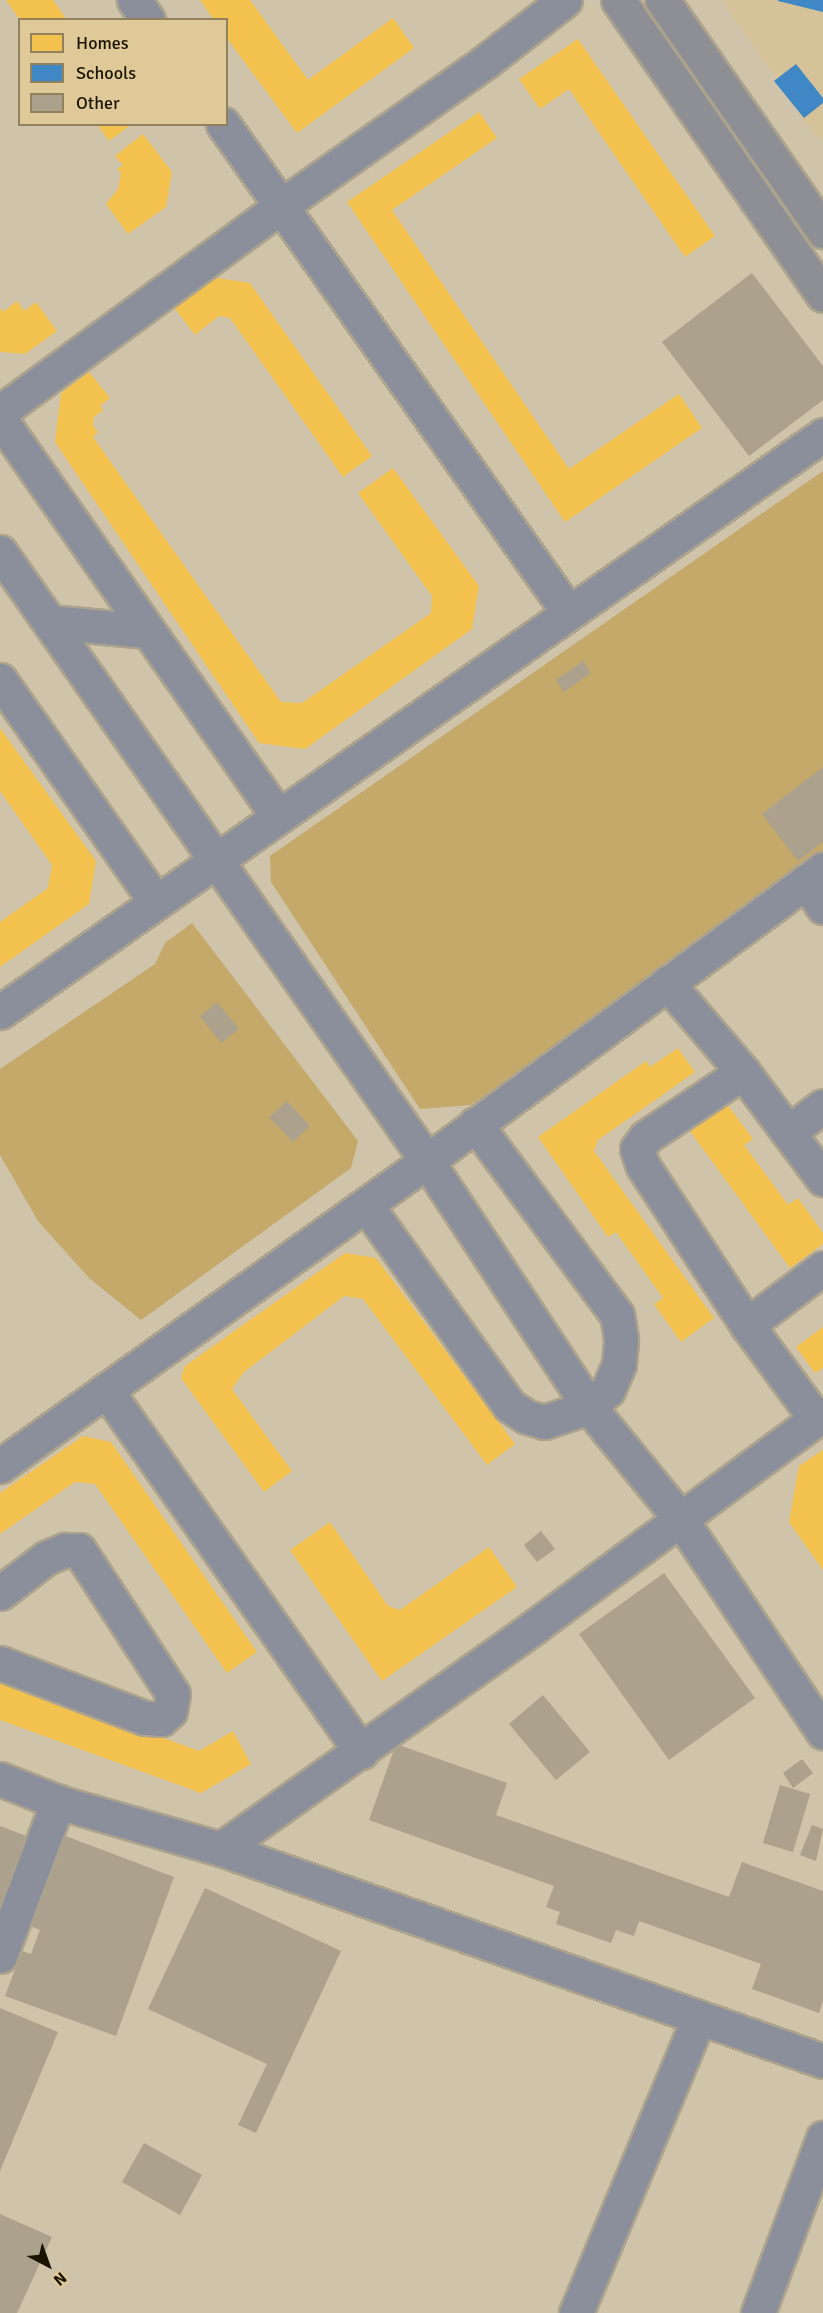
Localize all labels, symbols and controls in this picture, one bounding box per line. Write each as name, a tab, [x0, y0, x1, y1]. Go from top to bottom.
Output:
legend	[18, 18, 228, 126]
text: Homes	[76, 32, 129, 54]
text: Schools	[76, 62, 136, 84]
text: Other	[76, 92, 120, 114]
north arrow	[18, 2235, 78, 2295]
text: N	[49, 2267, 71, 2290]

